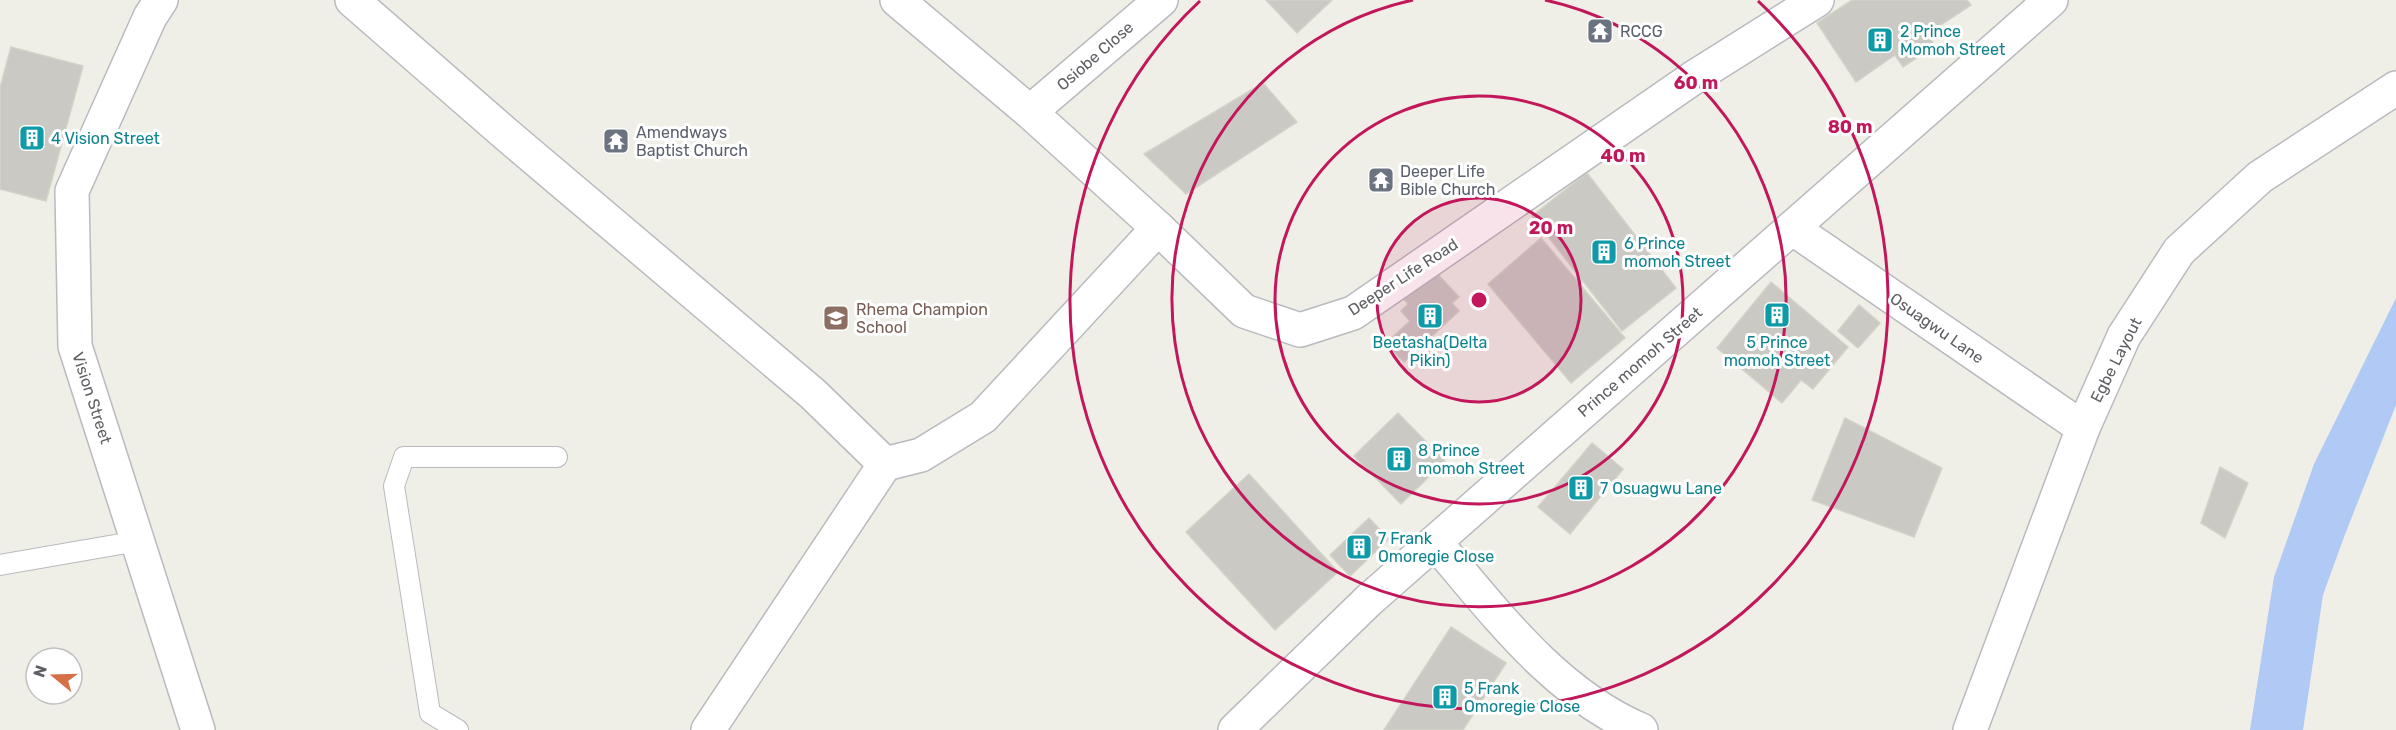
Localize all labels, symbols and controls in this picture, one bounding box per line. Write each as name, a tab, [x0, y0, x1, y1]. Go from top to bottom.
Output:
temple icon: RCCG	[1585, 16, 1615, 46]
street label: Osiobe Close	[1053, 18, 1137, 94]
place label: RCCG	[1620, 22, 1663, 41]
place label: 2 Prince Momoh Street	[1900, 22, 2005, 59]
building icon: 2 Prince Momoh Street	[1865, 25, 1895, 55]
text: 60 m	[1674, 72, 1718, 94]
text: 80 m	[1828, 116, 1872, 138]
building icon: 4 Vision Street	[17, 123, 47, 153]
place label: Amendways Baptist Church	[636, 123, 748, 160]
temple icon: Amendways Baptist Church	[601, 126, 631, 156]
place label: 4 Vision Street	[51, 129, 160, 148]
text: 40 m	[1601, 145, 1645, 167]
place label: Deeper Life Bible Church	[1400, 162, 1495, 199]
temple icon: Deeper Life Bible Church	[1366, 165, 1396, 195]
text: 20 m	[1529, 217, 1573, 239]
place label: 6 Prince momoh Street	[1624, 234, 1731, 271]
street label: Deeper Life Road	[1345, 235, 1461, 319]
building icon: 6 Prince momoh Street	[1589, 237, 1619, 267]
street label: Osuagwu Lane	[1887, 289, 1987, 367]
centre of rings	[1469, 290, 1489, 310]
place label: Rhema Champion School	[856, 300, 988, 337]
building icon: 5 Prince momoh Street	[1762, 300, 1792, 330]
building icon: Beetasha(Delta Pikin)	[1415, 301, 1445, 331]
school or university icon: Rhema Champion School	[821, 303, 851, 333]
street label: Prince momoh Street	[1574, 303, 1706, 421]
street label: Egbe Layout	[2086, 314, 2146, 406]
place label: Beetasha(Delta Pikin)	[1373, 333, 1487, 370]
place label: 5 Prince momoh Street	[1724, 333, 1830, 370]
street label: Vision Street	[68, 350, 116, 446]
place label: 8 Prince momoh Street	[1418, 441, 1525, 478]
building icon: 8 Prince momoh Street	[1384, 444, 1414, 474]
building icon: 7 Osuagwu Lane	[1566, 473, 1596, 503]
place label: 7 Osuagwu Lane	[1600, 479, 1722, 498]
place label: 7 Frank Omoregie Close	[1378, 529, 1494, 566]
building icon: 7 Frank Omoregie Close	[1344, 532, 1374, 562]
north arrow	[24, 646, 84, 706]
text: N	[29, 663, 51, 680]
place label: 5 Frank Omoregie Close	[1464, 679, 1580, 716]
building icon: 5 Frank Omoregie Close	[1430, 682, 1460, 712]

